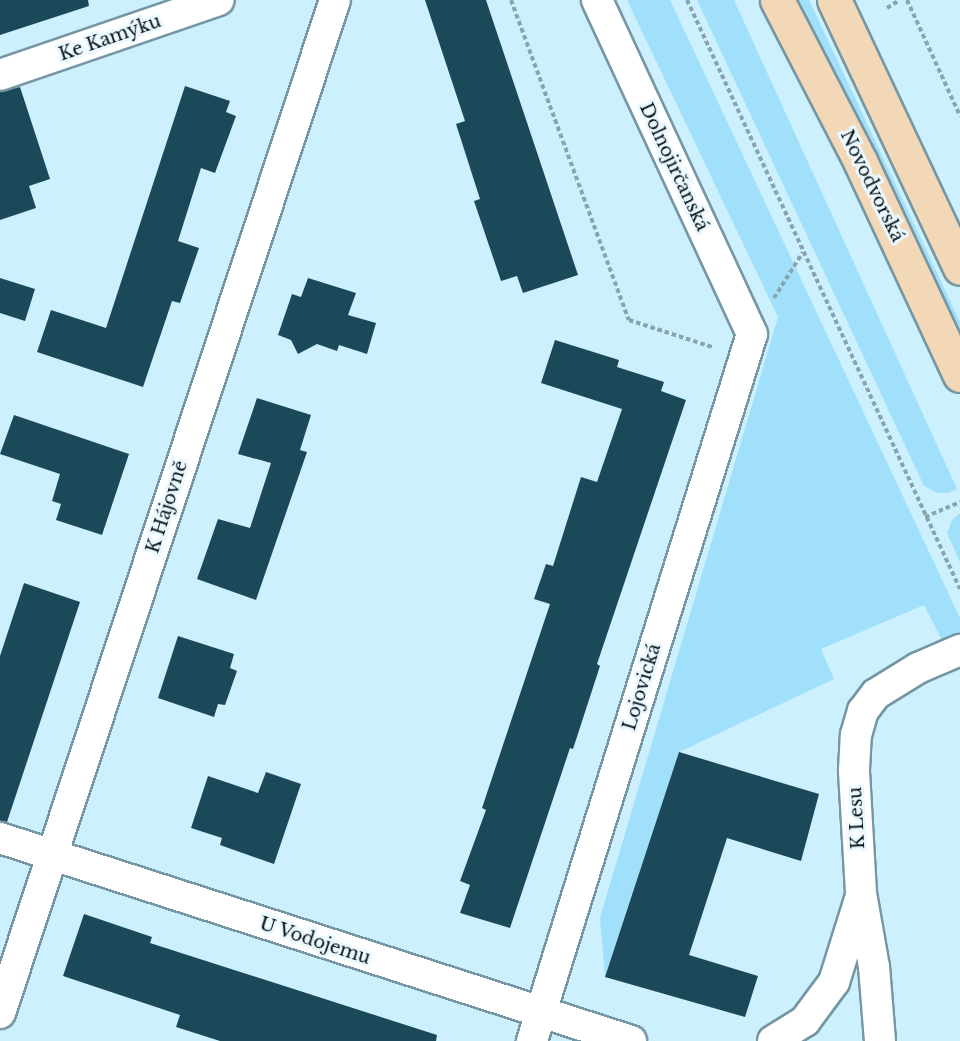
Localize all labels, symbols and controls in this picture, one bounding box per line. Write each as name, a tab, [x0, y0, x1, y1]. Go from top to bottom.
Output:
street label: Ke Kamýku	[56, 10, 164, 66]
street label: Dolnojirčanská	[635, 99, 713, 235]
street label: Novodvorská	[836, 127, 908, 245]
street label: K Hájovně	[142, 458, 192, 556]
street label: Lojovická	[619, 641, 665, 733]
street label: K Lesu	[845, 786, 869, 850]
street label: U Vodojemu	[256, 913, 374, 969]

